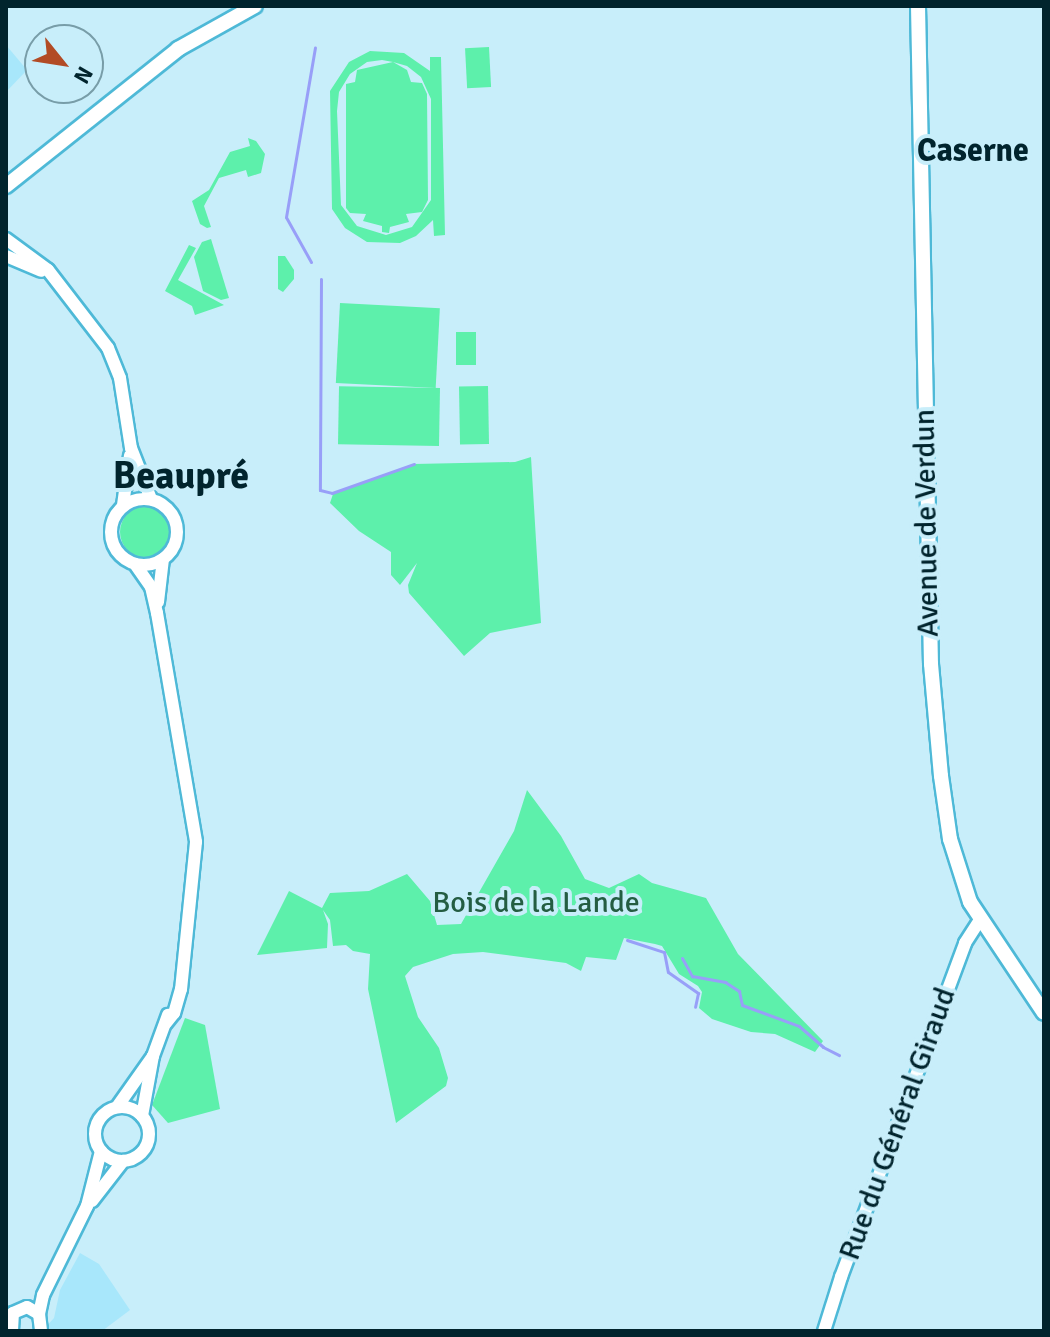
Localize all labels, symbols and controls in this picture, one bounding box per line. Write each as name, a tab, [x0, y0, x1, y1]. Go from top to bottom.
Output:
north arrow	[24, 24, 104, 104]
text: N	[68, 62, 99, 89]
district label: Caserne	[917, 132, 1029, 170]
street label: Avenue de Verdun	[907, 409, 947, 637]
district label: Beaupré	[113, 453, 249, 499]
park label: Bois de la Lande	[432, 885, 640, 921]
street label: Rue du Général Giraud	[832, 983, 964, 1265]

